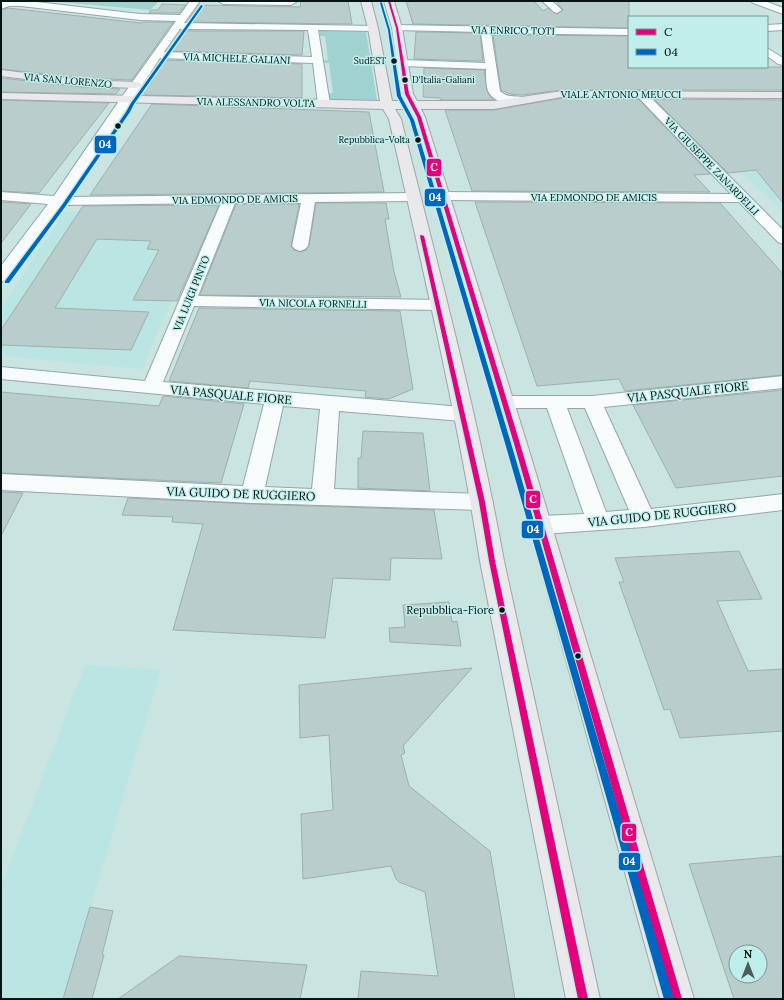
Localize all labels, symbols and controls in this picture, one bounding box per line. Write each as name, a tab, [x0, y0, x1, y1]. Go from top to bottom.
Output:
legend	[628, 16, 768, 68]
street label: VIA ENRICO TOTI	[470, 23, 555, 38]
text: C	[664, 24, 673, 39]
text: 04	[664, 44, 678, 59]
street label: VIA MICHELE GALIANI	[182, 50, 291, 67]
place label: SudEST	[354, 55, 386, 66]
marker: SudEST	[389, 56, 399, 66]
street label: VIA SAN LORENZO	[22, 70, 113, 91]
place label: D'Italia-Galiani	[412, 74, 475, 85]
marker: D'Italia-Galiani	[400, 75, 410, 85]
street label: VIALE ANTONIO MEUCCI	[560, 88, 681, 101]
street label: VIA ALESSANDRO VOLTA	[196, 95, 316, 110]
street label: VIA GIUSEPPE ZANARDELLI	[661, 114, 762, 218]
unlabelled marker	[113, 121, 123, 131]
place label: Repubblica-Volta	[338, 134, 410, 145]
line badge: 04	[94, 135, 117, 154]
marker: Repubblica-Volta	[413, 135, 423, 145]
text: 04	[98, 137, 112, 151]
line badge: C	[426, 158, 442, 177]
text: C	[430, 160, 438, 174]
line badge: 04	[424, 188, 446, 207]
text: 04	[428, 190, 442, 204]
street label: VIA EDMONDO DE AMICIS	[530, 191, 657, 204]
street label: VIA EDMONDO DE AMICIS	[171, 192, 298, 207]
street label: VIA LUIGI PINTO	[170, 254, 213, 334]
street label: VIA NICOLA FORNELLI	[258, 296, 367, 311]
street label: VIA PASQUALE FIORE	[626, 378, 749, 405]
street label: VIA PASQUALE FIORE	[169, 382, 292, 407]
street label: VIA GUIDO DE RUGGIERO	[165, 483, 316, 504]
line badge: C	[525, 490, 541, 509]
text: C	[529, 492, 537, 506]
street label: VIA GUIDO DE RUGGIERO	[586, 499, 737, 530]
line badge: 04	[521, 520, 544, 539]
text: 04	[526, 522, 540, 536]
place label: Repubblica-Fiore	[406, 603, 494, 617]
marker: Repubblica-Fiore	[497, 605, 507, 615]
unlabelled marker	[573, 651, 583, 661]
line badge: C	[621, 823, 637, 842]
text: C	[625, 825, 633, 839]
line badge: 04	[618, 852, 641, 871]
text: 04	[622, 854, 636, 868]
north arrow	[728, 944, 768, 984]
text: N	[744, 947, 753, 961]

